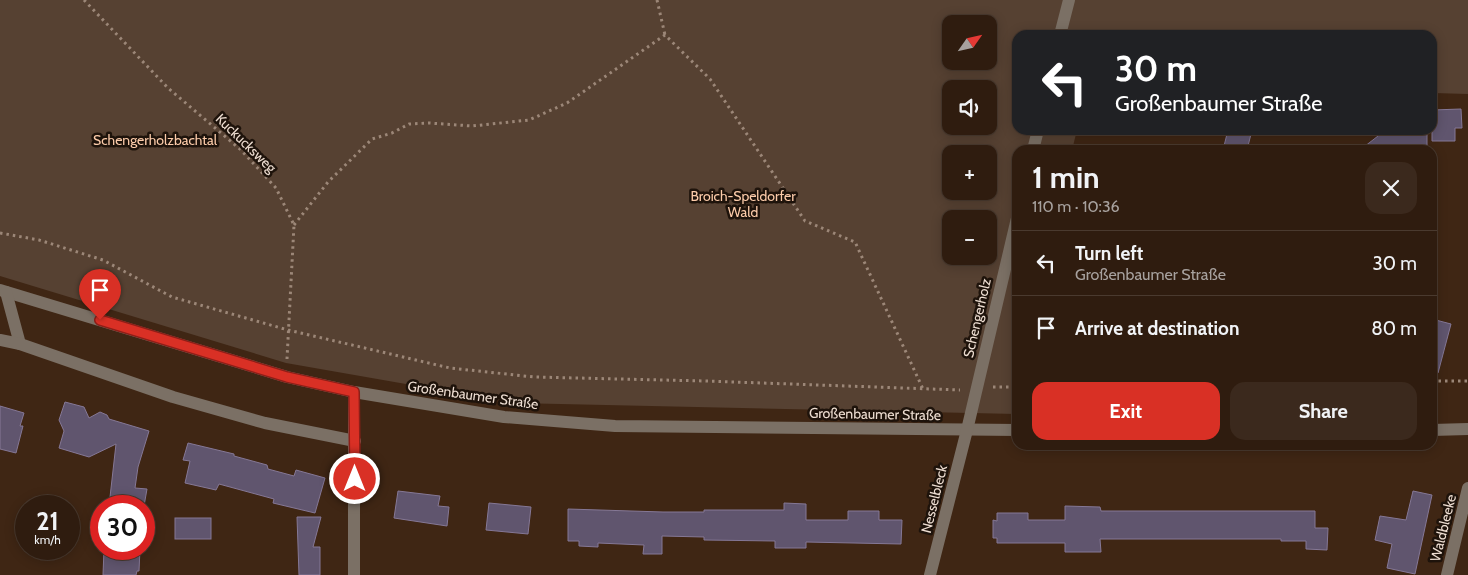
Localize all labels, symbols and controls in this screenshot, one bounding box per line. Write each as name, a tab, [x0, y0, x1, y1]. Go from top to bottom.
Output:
north arrow	[942, 15, 998, 70]
map controls	[942, 15, 997, 265]
text: 30 m	[1115, 47, 1197, 90]
icon: left	[1032, 50, 1097, 115]
button: sound	[942, 80, 997, 135]
text: Großenbaumer Straße	[1115, 90, 1322, 117]
street label: Kuckucksweg	[212, 110, 281, 177]
park label: Schengerholzbachtal	[93, 131, 218, 149]
button: +	[942, 145, 997, 200]
text: 1 min	[1032, 159, 1100, 196]
button: close	[1365, 162, 1417, 214]
park label: Broich-Speldorfer Wald	[690, 187, 796, 221]
text: 110 m · 10:36	[1032, 197, 1120, 216]
button: −	[942, 210, 997, 265]
text: Turn left	[1075, 242, 1143, 265]
icon: left	[1032, 249, 1060, 277]
text: 30 m	[1373, 252, 1417, 275]
text: Großenbaumer Straße	[1075, 265, 1226, 284]
pin	[79, 269, 121, 320]
icon: arrive	[86, 276, 114, 304]
street label: Schengerholz	[959, 276, 995, 359]
icon: arrive	[1032, 314, 1060, 342]
text: Arrive at destination	[1075, 317, 1239, 340]
text: 80 m	[1371, 317, 1417, 340]
street label: Großenbaumer Straße	[406, 377, 540, 413]
button: Exit	[1032, 382, 1220, 440]
button: Share	[1230, 382, 1417, 440]
street label: Großenbaumer Straße	[809, 404, 941, 424]
position arrow	[328, 452, 380, 504]
street label: Nesselbleck	[917, 462, 951, 535]
street label: Waldbleeke	[1426, 492, 1460, 564]
speed limit sign: 30	[90, 495, 155, 560]
text: 21	[36, 506, 59, 536]
text: km/h	[34, 532, 61, 547]

